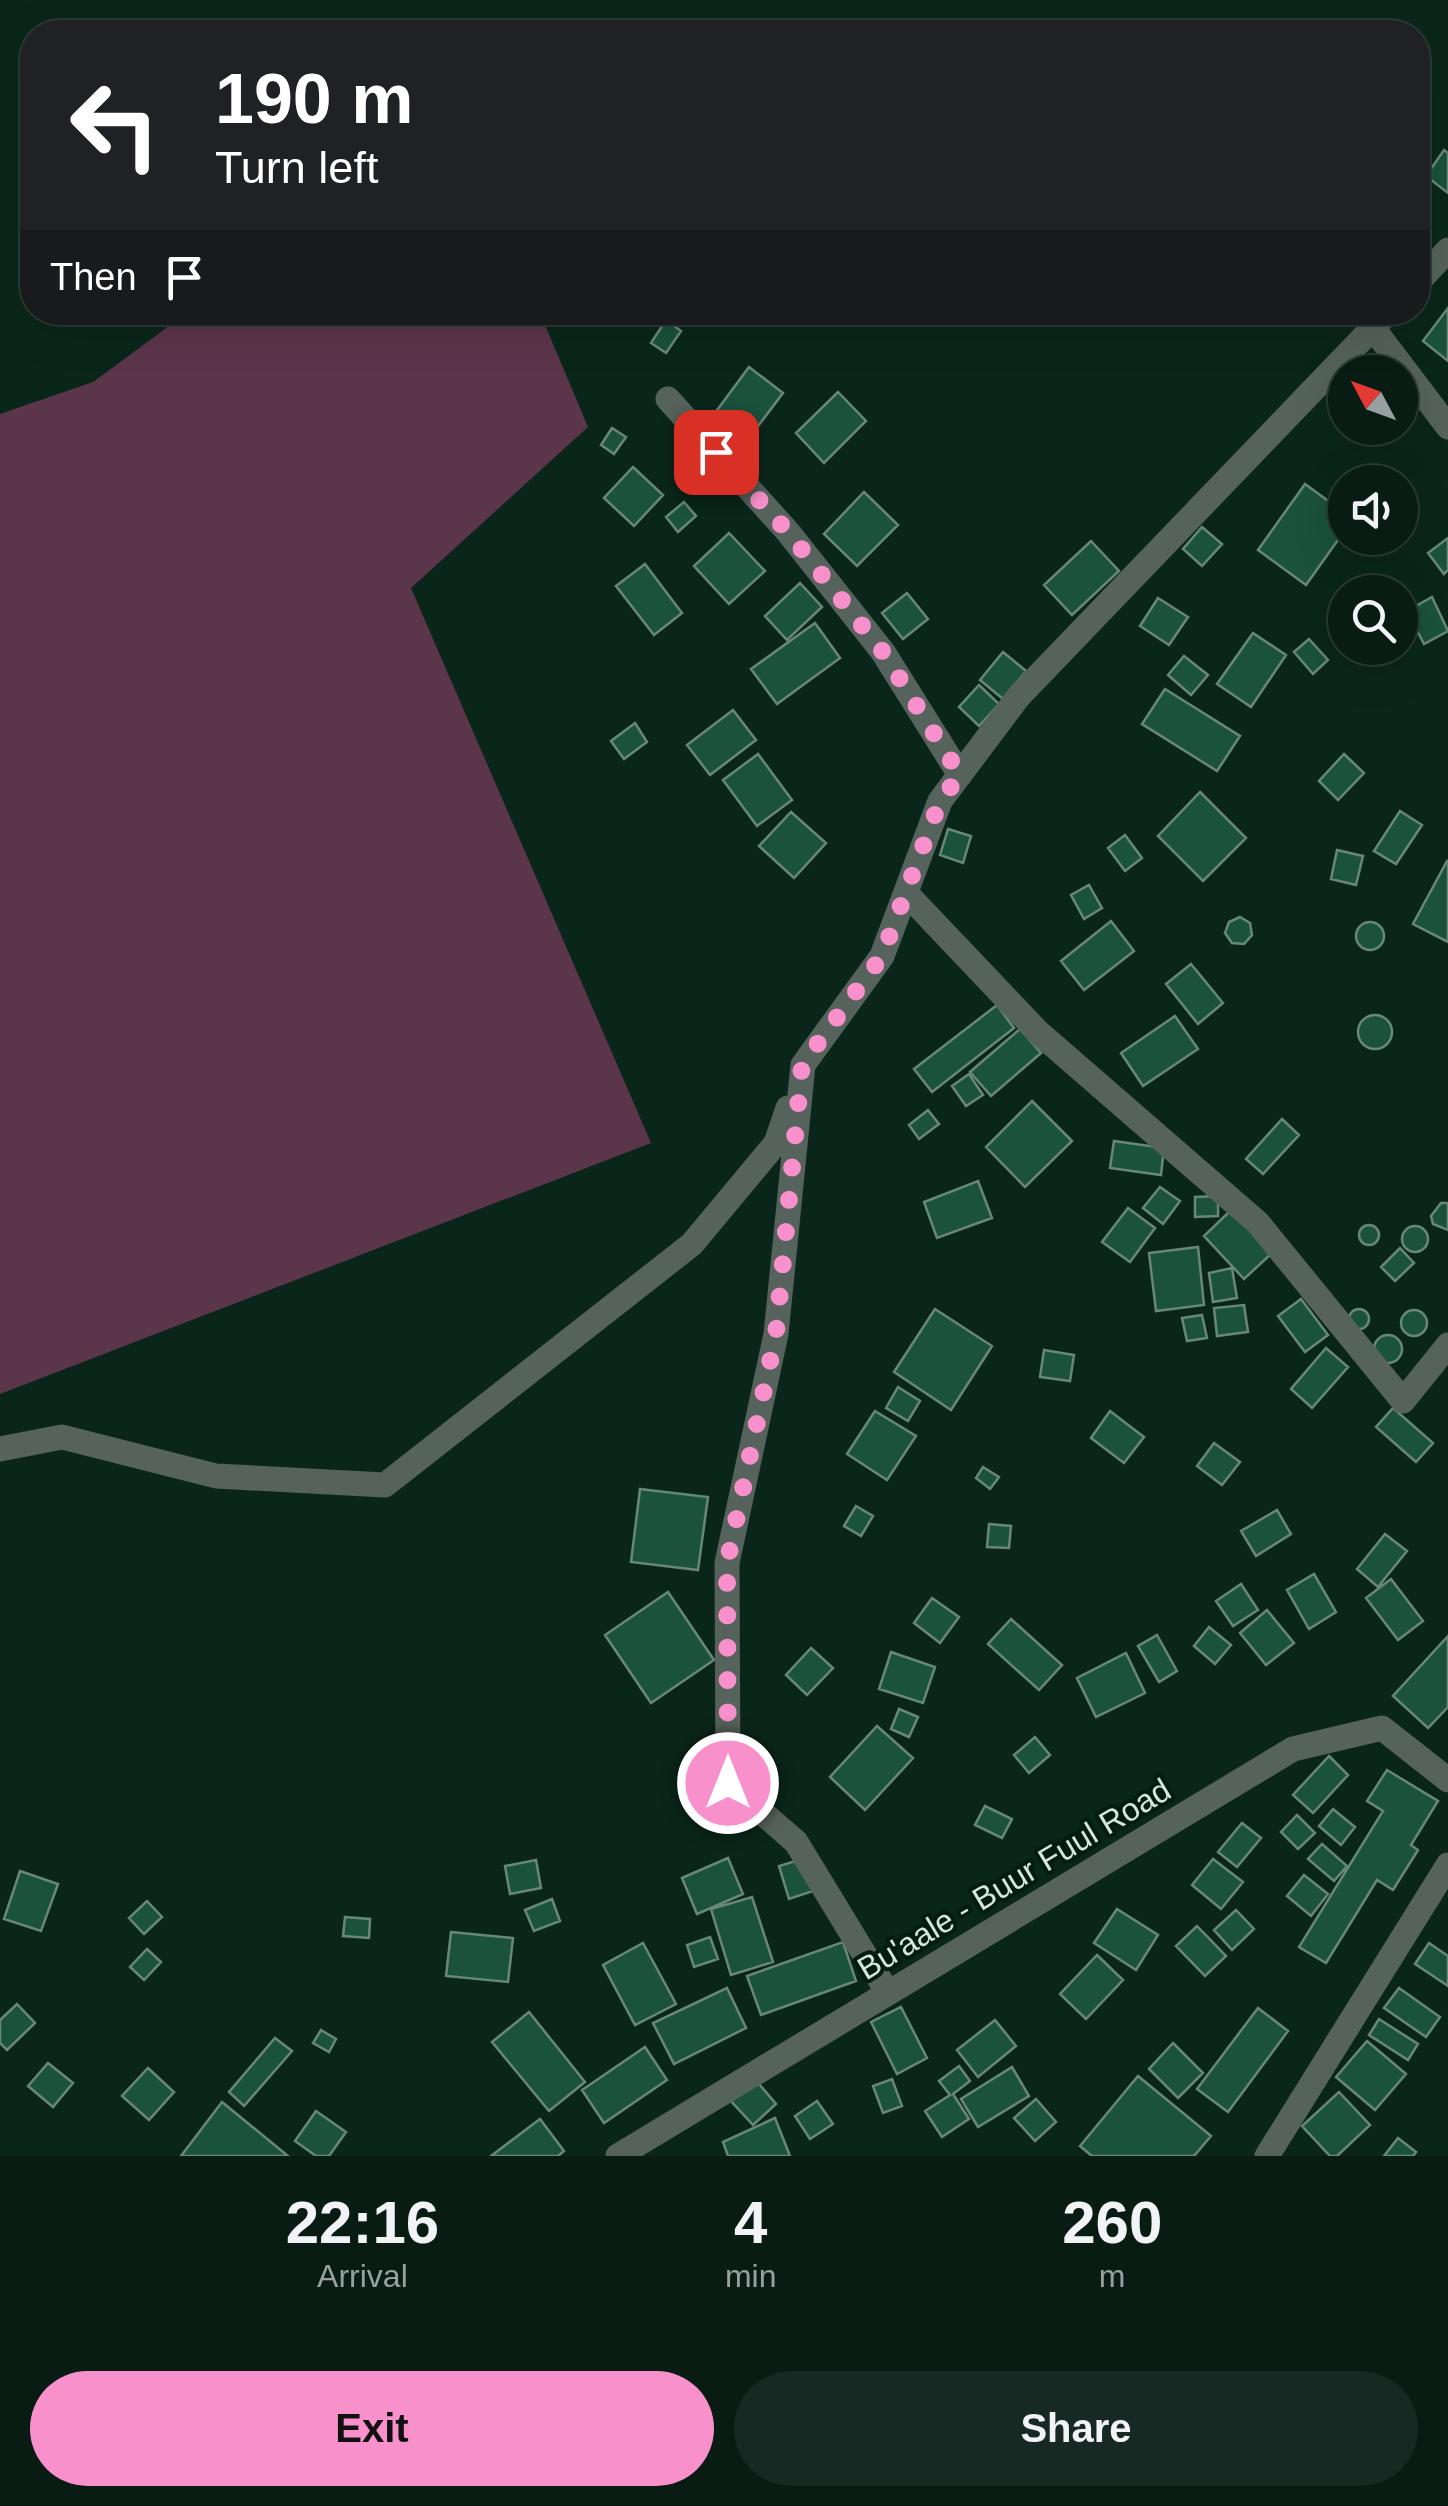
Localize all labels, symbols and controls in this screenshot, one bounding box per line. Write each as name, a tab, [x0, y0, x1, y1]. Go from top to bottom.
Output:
icon: left	[50, 60, 180, 190]
text: 190 m	[215, 60, 413, 138]
text: Turn left	[215, 142, 378, 193]
icon: arrive	[157, 250, 212, 305]
text: Then	[50, 256, 137, 298]
north arrow	[1328, 355, 1418, 445]
map controls	[1328, 355, 1418, 665]
pin	[674, 410, 759, 495]
icon: arrive	[689, 425, 744, 480]
button: sound	[1328, 465, 1418, 555]
button: search	[1328, 575, 1418, 665]
position arrow	[676, 1731, 780, 1835]
street label: Bu'aale - Buur Fuul Road	[851, 1771, 1177, 1987]
text: 22:16	[286, 2189, 439, 2256]
text: 4	[734, 2189, 767, 2256]
text: 260	[1062, 2189, 1162, 2256]
text: Arrival	[317, 2258, 408, 2294]
text: min	[725, 2258, 776, 2294]
text: m	[1099, 2258, 1126, 2294]
button: Exit	[30, 2371, 714, 2486]
button: Share	[734, 2371, 1418, 2486]

